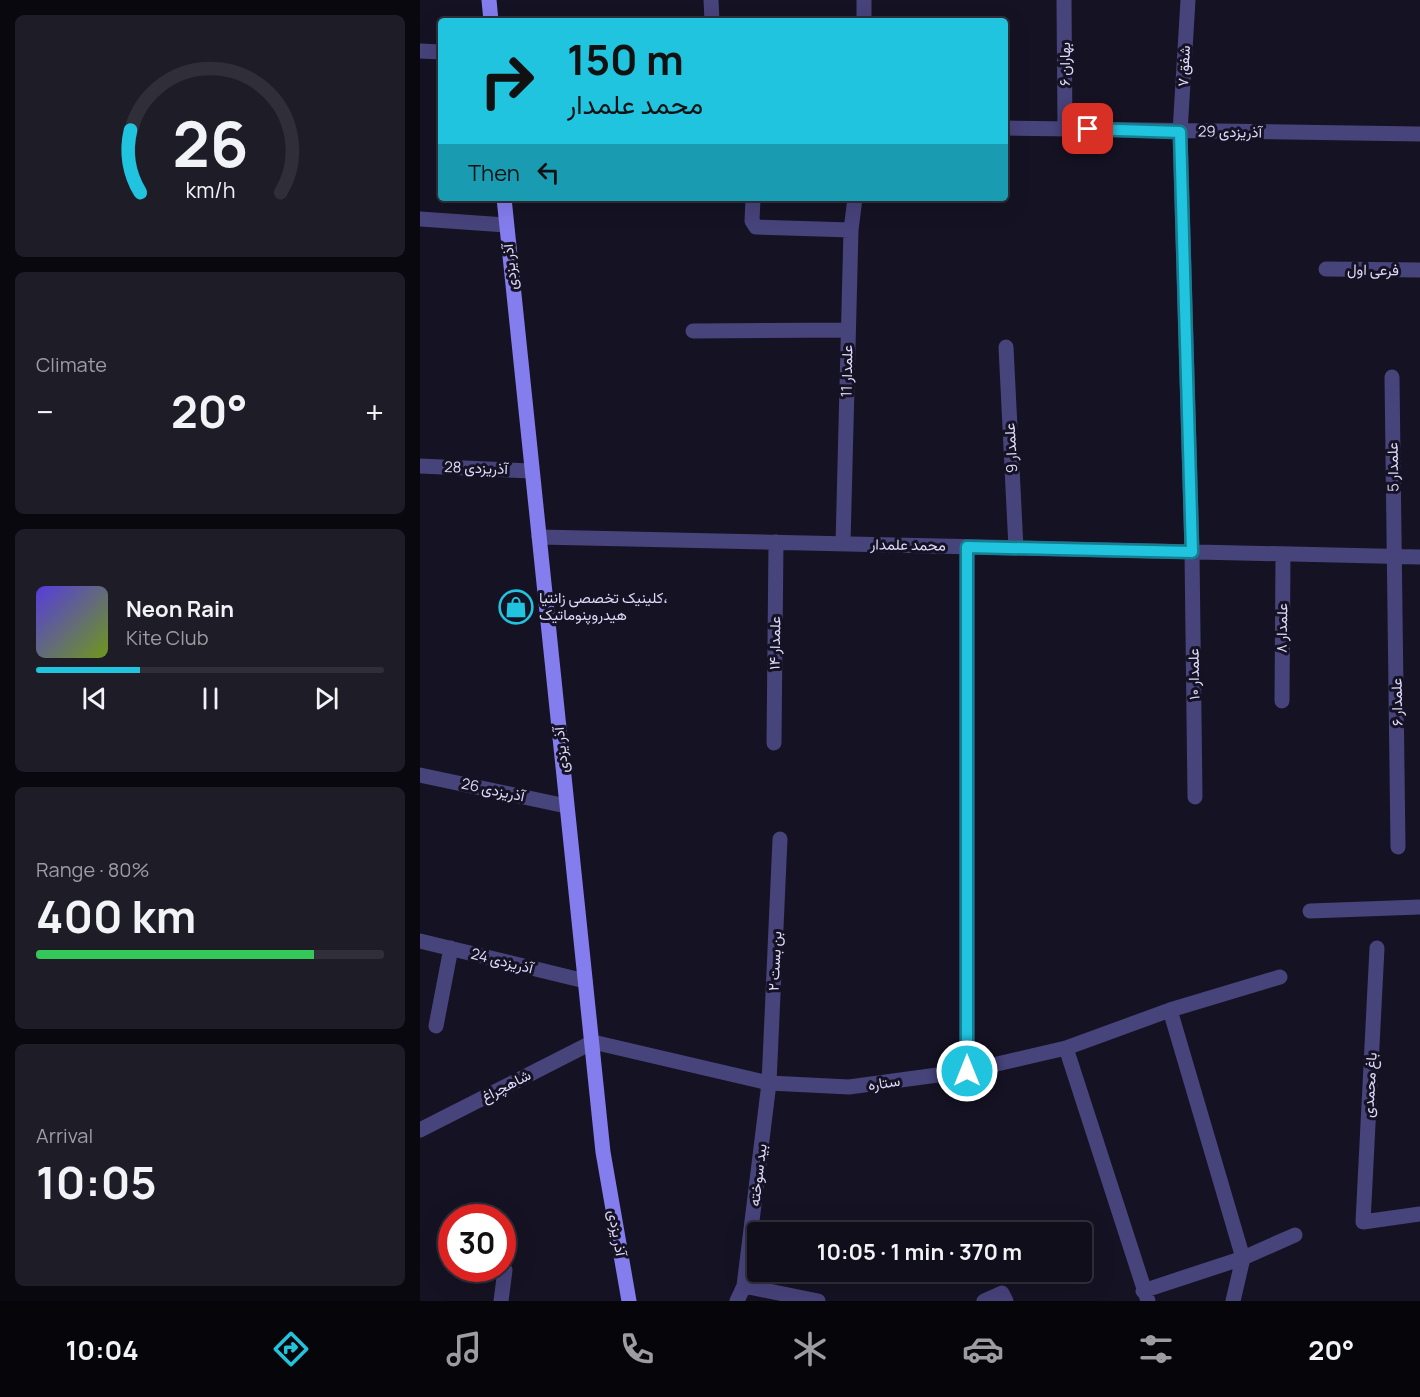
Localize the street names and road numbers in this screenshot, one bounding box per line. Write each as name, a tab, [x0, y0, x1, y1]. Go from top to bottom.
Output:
street label: بهاران ۶	[1054, 42, 1075, 86]
street label: شفق ۷	[1172, 45, 1195, 87]
street label: آذریزدی 29	[1198, 120, 1264, 143]
street label: آذر یزدی	[496, 241, 522, 291]
street label: فرعی اول	[1347, 259, 1399, 280]
street label: علمدار 11	[836, 344, 857, 397]
street label: علمدار 9	[999, 422, 1022, 474]
street label: علمدار 5	[1382, 442, 1403, 492]
street label: آذریزدی 28	[444, 456, 510, 479]
street label: محمد علمدار	[869, 533, 946, 556]
street label: علمدار ۸	[1271, 603, 1292, 653]
street label: علمدار ۱۴	[764, 616, 785, 670]
street label: علمدار ۱۰	[1183, 648, 1204, 700]
street label: علمدار ۶	[1386, 678, 1407, 726]
street label: آذر یزدی	[547, 724, 573, 774]
street label: آذریزدی 26	[460, 773, 528, 807]
street label: بن بست ۲	[762, 930, 787, 992]
street label: آذریزدی 24	[469, 943, 537, 979]
street label: باغ محمدی	[1357, 1052, 1383, 1118]
street label: شاهچراغ	[477, 1064, 535, 1108]
street label: ستاره	[866, 1070, 902, 1095]
street label: بید سوخته	[743, 1142, 772, 1207]
street label: آذر یزدی	[603, 1208, 632, 1259]

